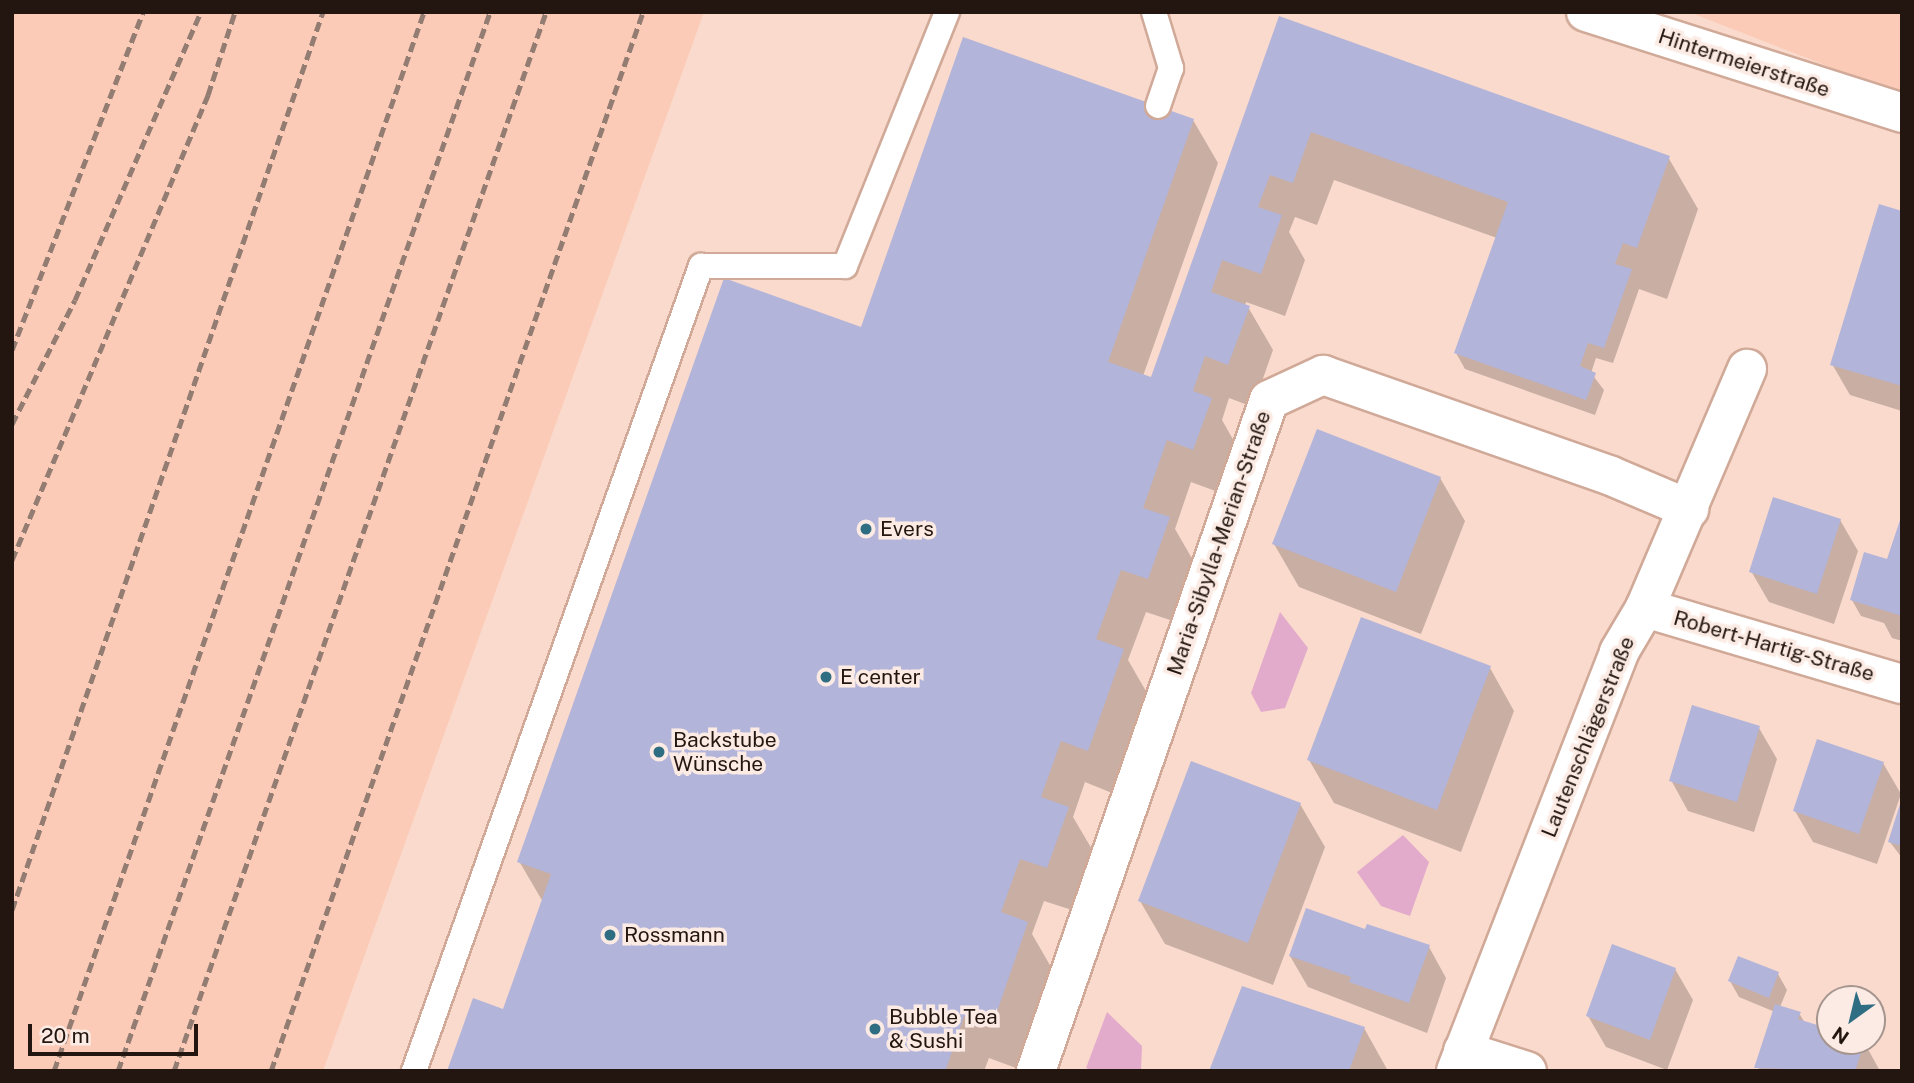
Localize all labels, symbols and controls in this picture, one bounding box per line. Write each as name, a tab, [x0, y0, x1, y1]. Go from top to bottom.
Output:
street label: Hintermeierstraße	[1655, 23, 1833, 103]
street label: Maria-Sibylla-Merian-Straße	[1162, 407, 1276, 679]
place label: Evers	[880, 516, 934, 542]
marker: Evers	[858, 521, 874, 537]
street label: Robert-Hartig-Straße	[1671, 605, 1877, 687]
street label: Lautenschlägerstraße	[1536, 633, 1640, 841]
place label: E center	[840, 664, 921, 690]
marker: E center	[818, 669, 834, 685]
place label: Backstube Wünsche	[673, 727, 777, 777]
marker: Backstube Wünsche	[651, 744, 667, 760]
place label: Rossmann	[624, 922, 725, 948]
marker: Rossmann	[602, 927, 618, 943]
north arrow	[1816, 985, 1886, 1055]
place label: Bubble Tea & Sushi	[889, 1004, 998, 1054]
scale bar	[32, 1010, 201, 1054]
marker: Bubble Tea & Sushi	[867, 1021, 883, 1037]
text: N	[1828, 1022, 1853, 1049]
text: 20 m	[41, 1023, 90, 1048]

